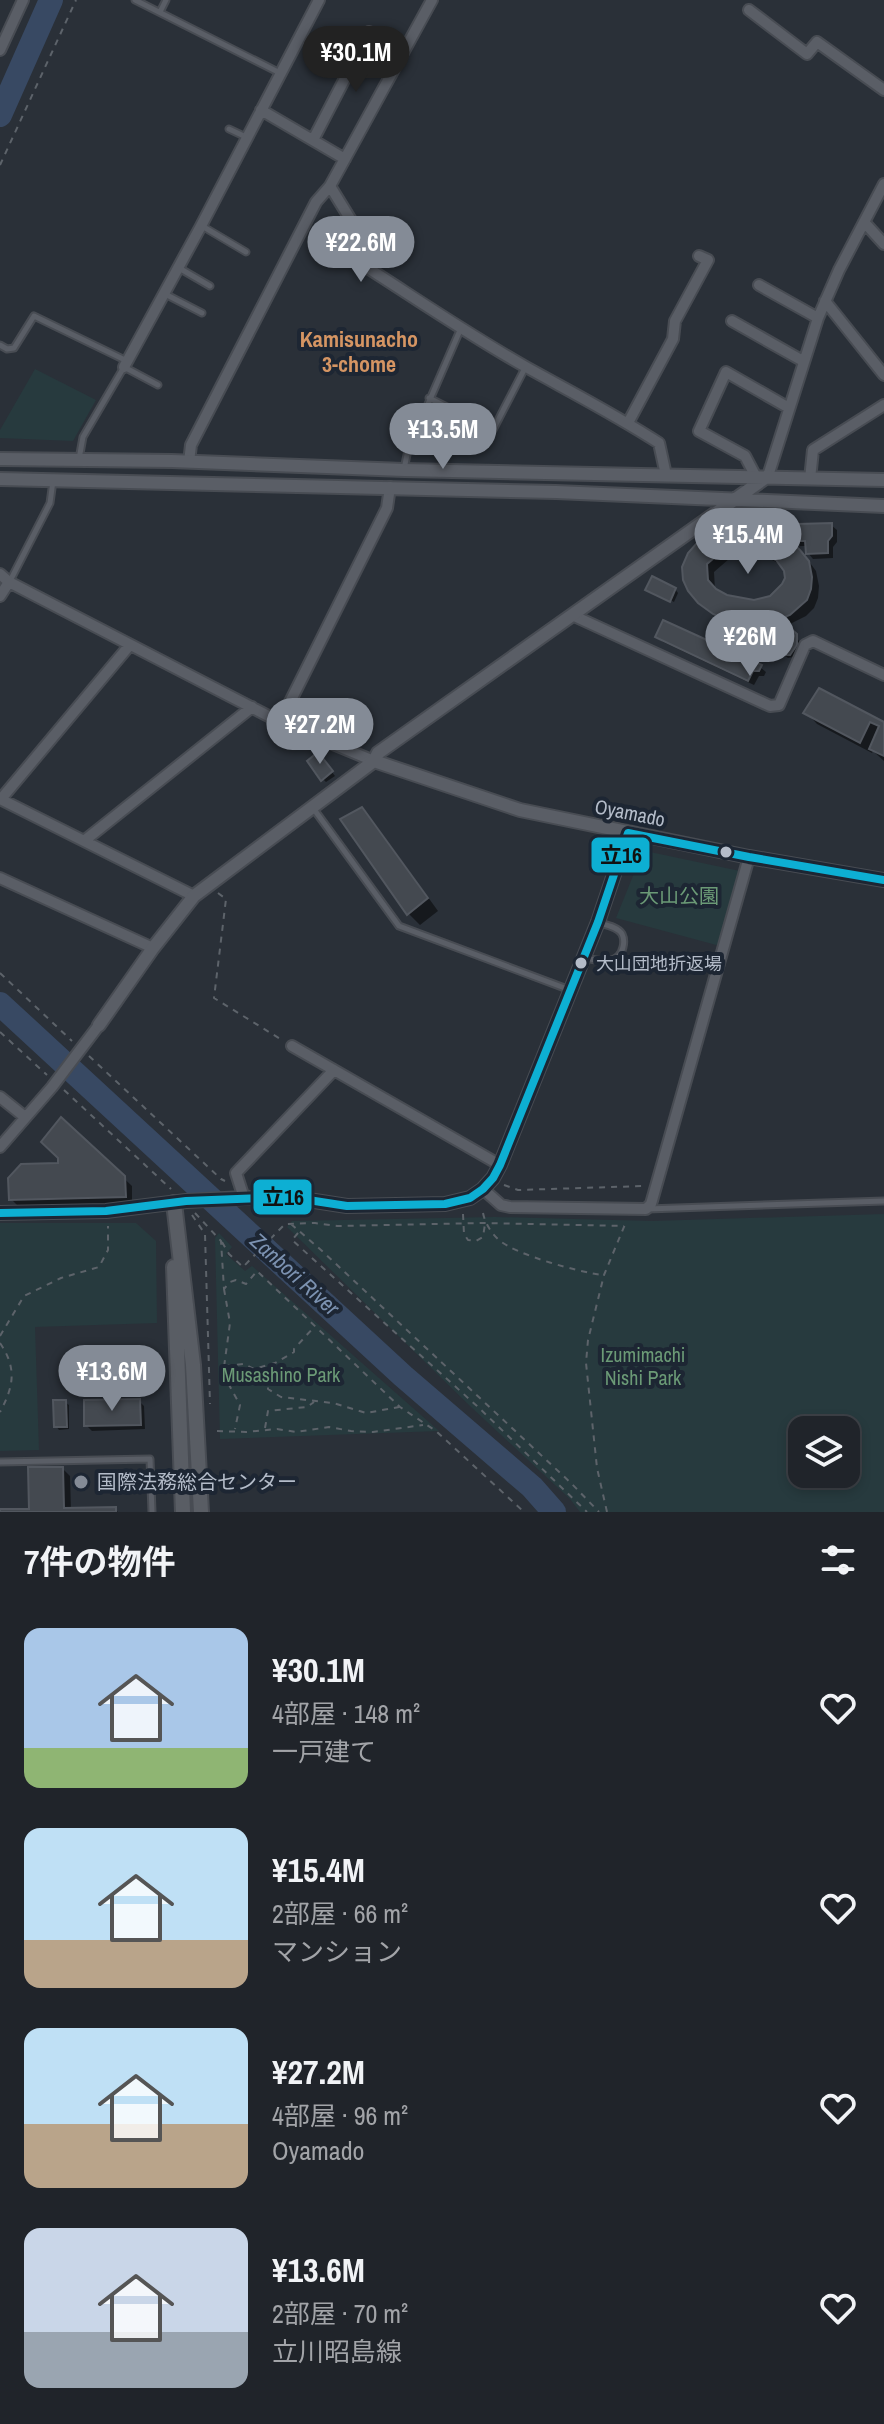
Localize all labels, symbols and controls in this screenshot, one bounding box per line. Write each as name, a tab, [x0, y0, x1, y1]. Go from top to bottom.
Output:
pin: ¥30.1M	[291, 26, 421, 94]
text: ¥30.1M	[320, 34, 392, 69]
pin: ¥22.6M	[296, 216, 426, 284]
text: ¥22.6M	[325, 224, 397, 259]
district label: Kamisunacho 3-chome	[300, 324, 418, 379]
pin: ¥13.5M	[378, 403, 508, 471]
text: ¥13.5M	[407, 411, 479, 446]
pin: ¥15.4M	[683, 508, 813, 576]
text: ¥15.4M	[712, 516, 784, 551]
pin: ¥26M	[703, 610, 797, 678]
text: ¥26M	[723, 618, 777, 653]
pin: ¥27.2M	[255, 698, 385, 766]
text: ¥27.2M	[284, 706, 356, 741]
street label: Oyamado	[593, 792, 668, 833]
line badge: 立16	[590, 836, 651, 874]
text: 立16	[600, 840, 642, 870]
unlabelled marker	[718, 844, 734, 860]
park label: 大山公園	[639, 882, 719, 909]
place label: 大山団地折返場	[596, 951, 722, 976]
marker: 大山団地折返場	[573, 955, 589, 971]
line badge: 立16	[252, 1178, 313, 1216]
text: 立16	[262, 1182, 304, 1212]
water label: Zanbori River	[243, 1225, 347, 1323]
park label: Izumimachi Nishi Park	[601, 1341, 685, 1391]
pin: ¥13.6M	[47, 1345, 177, 1413]
text: ¥13.6M	[76, 1353, 148, 1388]
park label: Musashino Park	[222, 1361, 341, 1388]
map controls	[788, 1416, 860, 1488]
button: layers	[788, 1416, 860, 1488]
place label: 国際法務総合センター	[97, 1468, 297, 1495]
marker: 国際法務総合センター	[72, 1473, 90, 1491]
icon: filters	[816, 1538, 860, 1582]
text: 7件の物件	[24, 1539, 176, 1585]
text: ¥30.1M	[272, 1647, 365, 1693]
icon: home	[88, 1660, 184, 1756]
icon: heart	[816, 1686, 860, 1730]
text: 4部屋 · 148 m²	[272, 1696, 420, 1731]
text: 一戸建て	[272, 1734, 376, 1769]
text: ¥15.4M	[272, 1847, 365, 1893]
icon: home	[88, 1860, 184, 1956]
icon: heart	[816, 1886, 860, 1930]
text: 2部屋 · 66 m²	[272, 1896, 408, 1931]
text: マンション	[272, 1934, 402, 1969]
text: ¥27.2M	[272, 2049, 365, 2095]
icon: home	[88, 2060, 184, 2156]
icon: heart	[816, 2086, 860, 2130]
text: 4部屋 · 96 m²	[272, 2098, 408, 2133]
text: Oyamado	[272, 2133, 364, 2168]
text: ¥13.6M	[272, 2247, 365, 2293]
icon: home	[88, 2260, 184, 2356]
icon: heart	[816, 2286, 860, 2330]
text: 2部屋 · 70 m²	[272, 2296, 408, 2331]
text: 立川昭島線	[272, 2334, 402, 2369]

